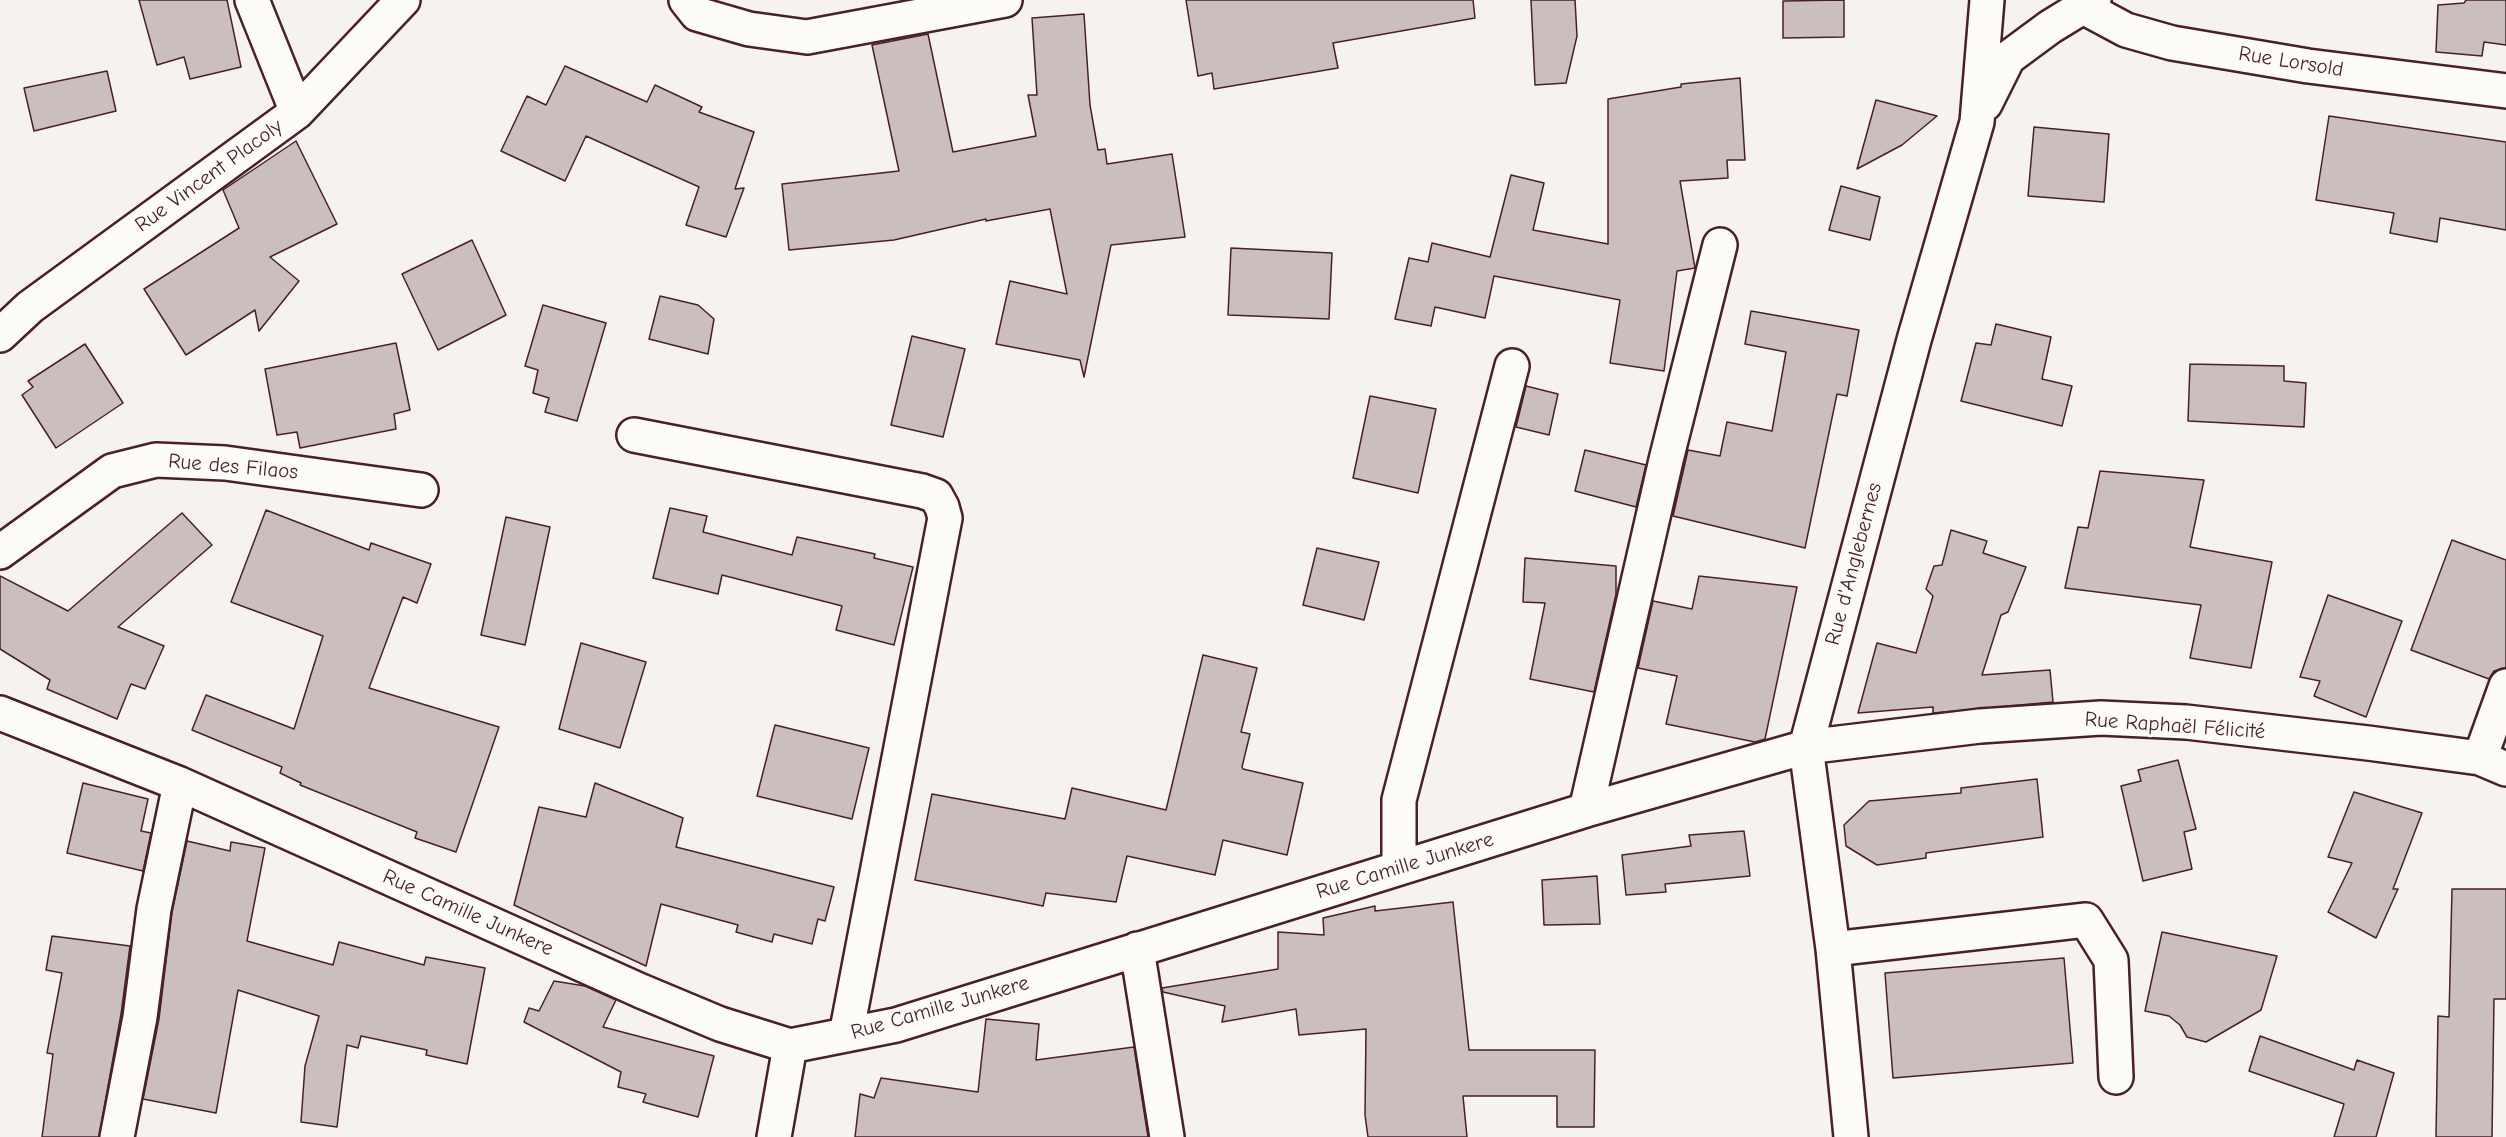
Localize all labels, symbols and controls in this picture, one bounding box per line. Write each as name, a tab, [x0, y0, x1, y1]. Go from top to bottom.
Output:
street label: Rue Lorsold	[2237, 41, 2345, 83]
street label: Rue Vincent Placoly	[130, 114, 288, 238]
street label: Rue des Filaos	[167, 449, 299, 485]
street label: Rue d'Anglebernes	[1820, 480, 1888, 648]
street label: Rue Raphaël Félicité	[2084, 707, 2266, 745]
street label: Rue Camille Junkere	[1313, 827, 1497, 905]
street label: Rue Camille Junkere	[379, 864, 557, 962]
street label: Rue Camille Junkere	[848, 971, 1032, 1045]

